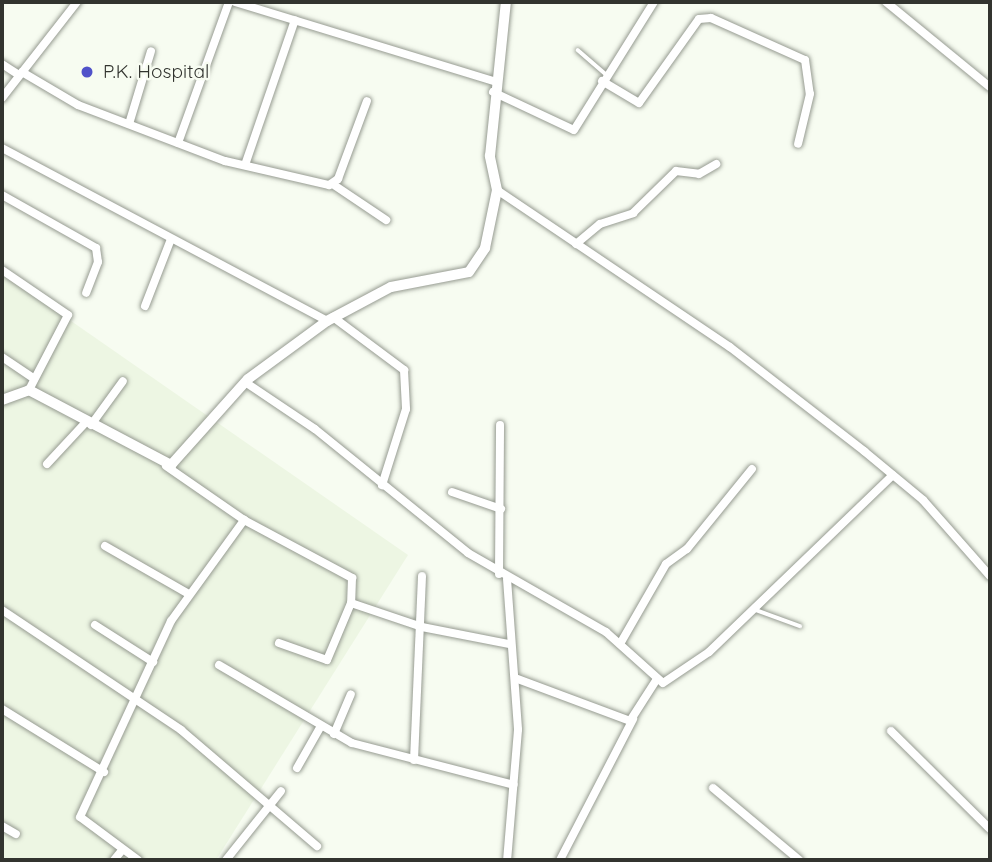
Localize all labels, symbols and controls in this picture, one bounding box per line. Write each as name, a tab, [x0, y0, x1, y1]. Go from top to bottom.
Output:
place label: P.K. Hospital	[103, 61, 209, 83]
marker: P.K. Hospital	[77, 62, 97, 82]

